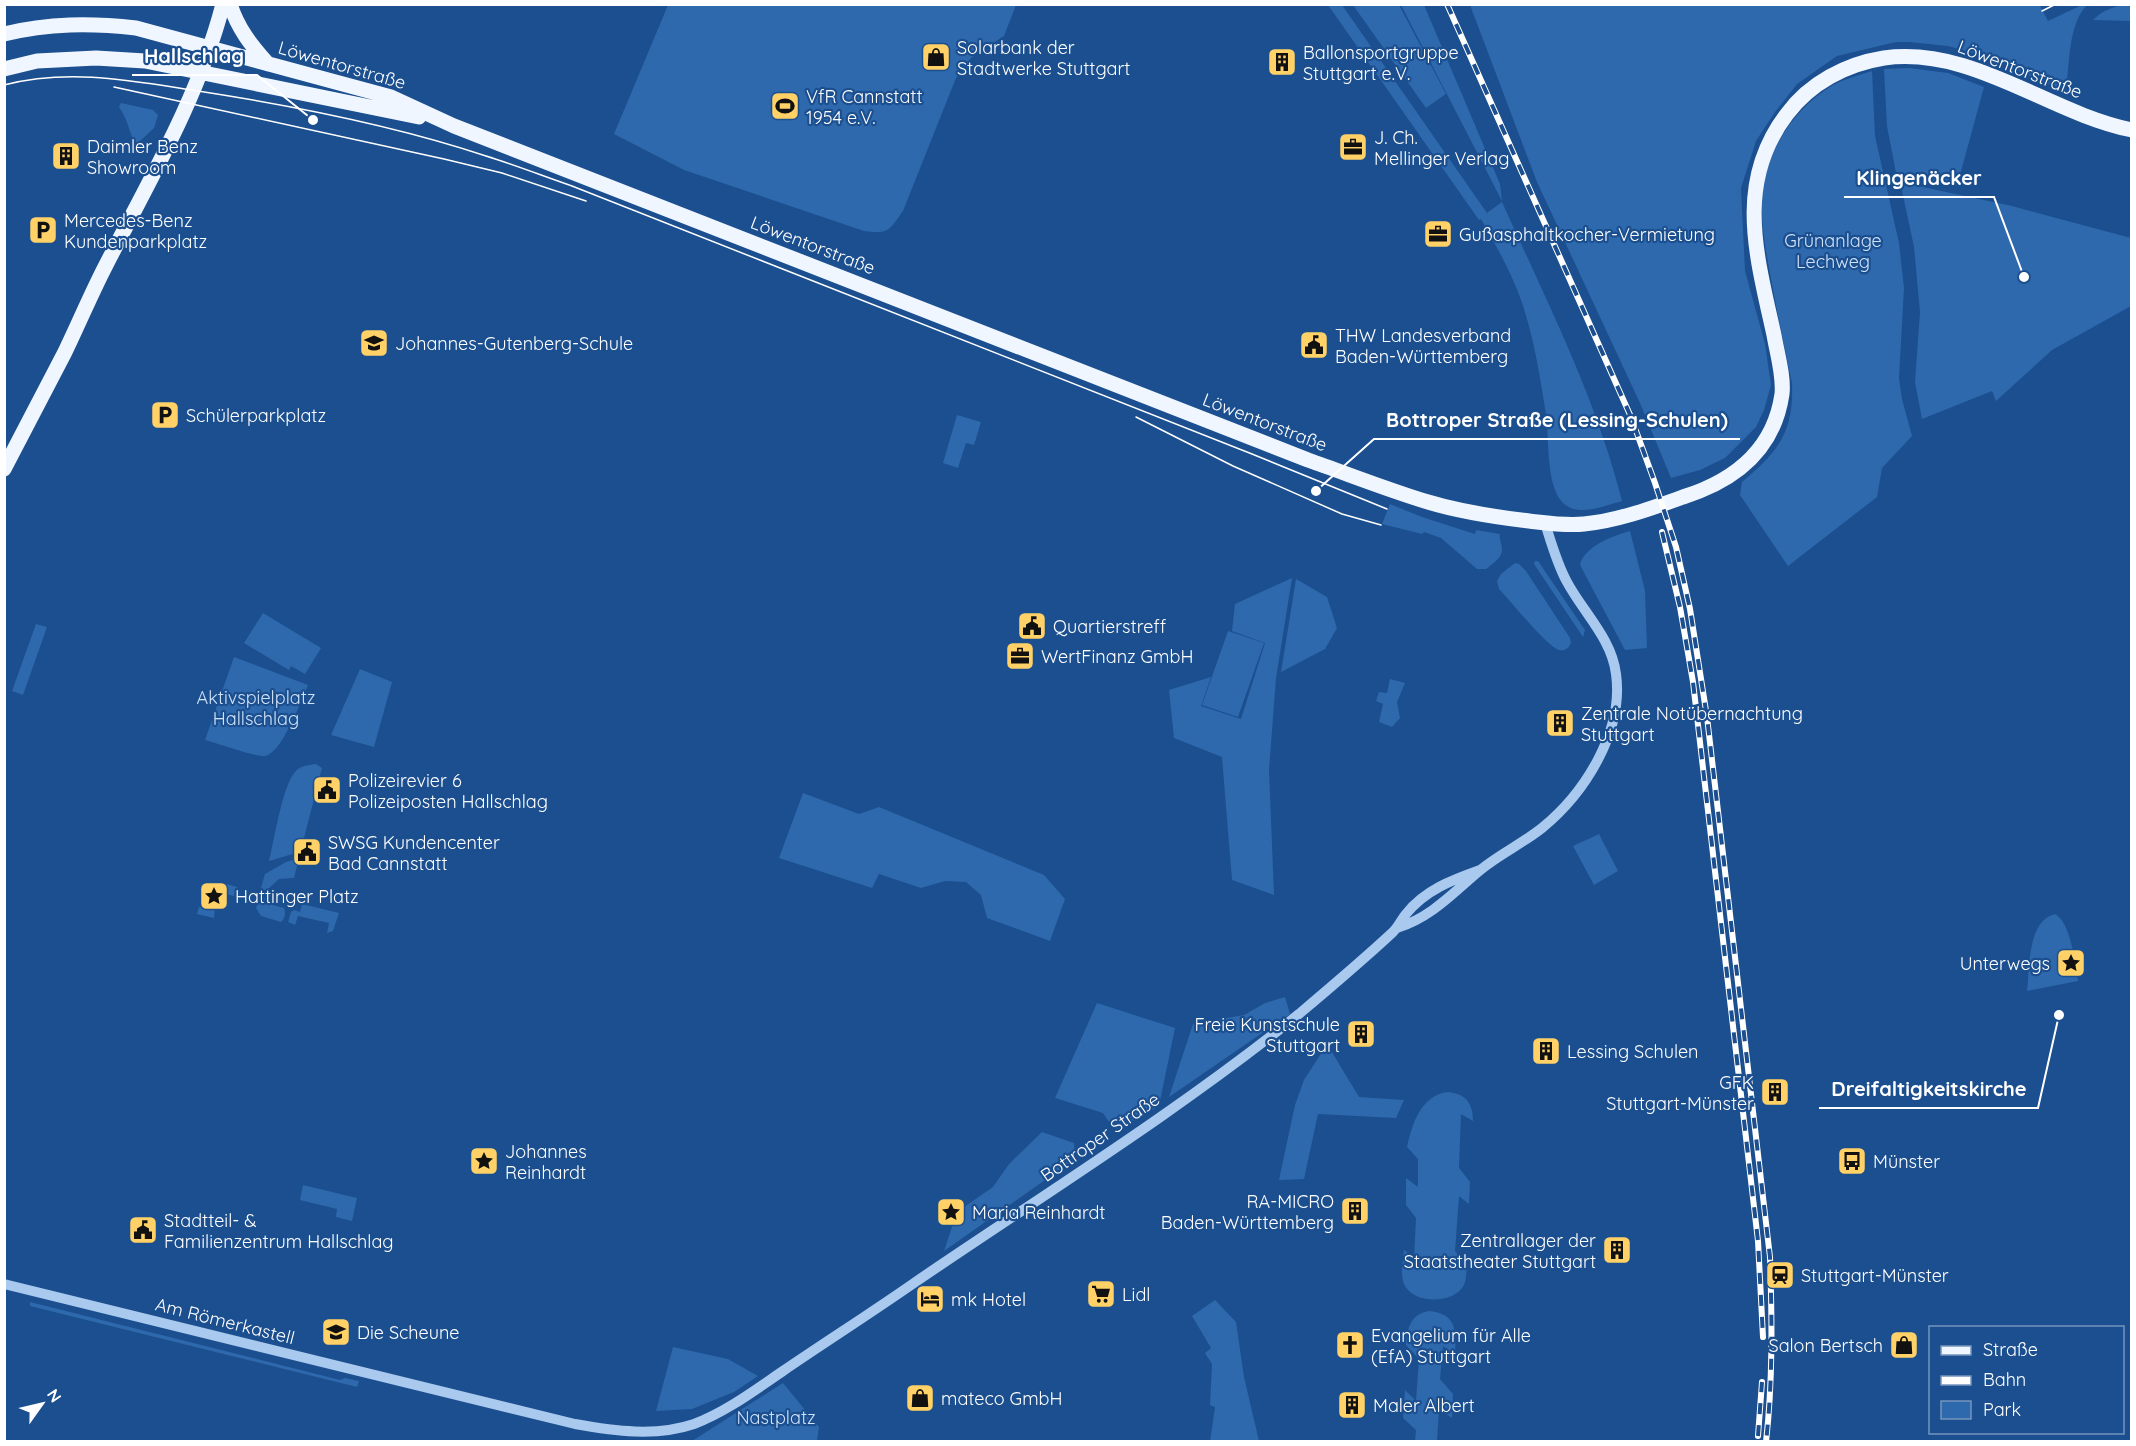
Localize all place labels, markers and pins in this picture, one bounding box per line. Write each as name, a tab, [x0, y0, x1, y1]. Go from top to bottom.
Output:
place label: Solarbank der Stadtwerke Stuttgart	[957, 36, 1130, 80]
callout: Hallschlag	[132, 37, 257, 75]
shop icon: Solarbank der Stadtwerke Stuttgart	[920, 41, 952, 73]
place label: Ballonsportgruppe Stuttgart e.V.	[1303, 41, 1459, 85]
building icon: Ballonsportgruppe Stuttgart e.V.	[1266, 46, 1298, 78]
place label: VfR Cannstatt 1954 e.V.	[806, 85, 923, 129]
sports icon: VfR Cannstatt 1954 e.V.	[769, 90, 801, 122]
place label: J. Ch. Mellinger Verlag	[1374, 126, 1509, 170]
office icon: J. Ch. Mellinger Verlag	[1337, 131, 1369, 163]
place label: Daimler Benz Showroom	[87, 135, 198, 179]
building icon: Daimler Benz Showroom	[50, 140, 82, 172]
callout: Klingenäcker	[1844, 159, 1994, 197]
place label: Mercedes-Benz Kundenparkplatz	[64, 209, 207, 253]
parking icon: Mercedes-Benz Kundenparkplatz	[27, 214, 59, 246]
office icon: Gußasphaltkocher-Vermietung	[1422, 218, 1454, 250]
place label: Gußasphaltkocher-Vermietung	[1459, 223, 1715, 246]
place label: THW Landesverband Baden-Württemberg	[1335, 324, 1511, 368]
school or university icon: Johannes-Gutenberg-Schule	[358, 327, 390, 359]
public building icon: THW Landesverband Baden-Württemberg	[1298, 329, 1330, 361]
place label: Johannes-Gutenberg-Schule	[395, 332, 633, 355]
parking icon: Schülerparkplatz	[149, 399, 181, 431]
callout: Bottroper Straße (Lessing-Schulen)	[1374, 401, 1740, 439]
place label: Schülerparkplatz	[186, 404, 326, 427]
public building icon: Quartierstreff	[1016, 610, 1048, 642]
place label: Quartierstreff	[1053, 615, 1166, 638]
office icon: WertFinanz GmbH	[1004, 640, 1036, 672]
place label: WertFinanz GmbH	[1041, 645, 1193, 668]
place label: Zentrale Notübernachtung Stuttgart	[1581, 702, 1803, 746]
building icon: Zentrale Notübernachtung Stuttgart	[1544, 707, 1576, 739]
place label: Polizeirevier 6 Polizeiposten Hallschlag	[348, 769, 548, 813]
public building icon: Polizeirevier 6 Polizeiposten Hallschlag	[311, 774, 343, 806]
place label: SWSG Kundencenter Bad Cannstatt	[328, 831, 500, 875]
public building icon: SWSG Kundencenter Bad Cannstatt	[291, 836, 323, 868]
place icon: Hattinger Platz	[198, 880, 230, 912]
place label: Hattinger Platz	[235, 885, 359, 908]
place icon: Unterwegs	[2055, 947, 2087, 979]
place label: Unterwegs	[1960, 952, 2050, 975]
place label: Freie Kunstschule Stuttgart	[1194, 1013, 1340, 1057]
building icon: Freie Kunstschule Stuttgart	[1345, 1018, 1377, 1050]
building icon: Lessing Schulen	[1530, 1035, 1562, 1067]
place label: Lessing Schulen	[1567, 1040, 1698, 1063]
callout: Dreifaltigkeitskirche	[1819, 1070, 2038, 1108]
place label: GFK Stuttgart-Münster	[1606, 1071, 1754, 1115]
building icon: GFK Stuttgart-Münster	[1759, 1076, 1791, 1108]
place label: Johannes Reinhardt	[505, 1140, 587, 1184]
place icon: Johannes Reinhardt	[468, 1145, 500, 1177]
bus stop icon: Münster	[1836, 1145, 1868, 1177]
place label: Münster	[1873, 1150, 1940, 1173]
place label: RA-MICRO Baden-Württemberg	[1161, 1190, 1334, 1234]
building icon: RA-MICRO Baden-Württemberg	[1339, 1195, 1371, 1227]
place icon: Maria Reinhardt	[935, 1196, 967, 1228]
place label: Maria Reinhardt	[972, 1201, 1105, 1224]
place label: Stadtteil- & Familienzentrum Hallschlag	[164, 1209, 394, 1253]
public building icon: Stadtteil- & Familienzentrum Hallschlag	[127, 1214, 159, 1246]
place label: Zentrallager der Staatstheater Stuttgart	[1404, 1229, 1596, 1273]
building icon: Zentrallager der Staatstheater Stuttgart	[1601, 1234, 1633, 1266]
station icon: Stuttgart-Münster	[1764, 1259, 1796, 1291]
place label: Stuttgart-Münster	[1801, 1264, 1949, 1287]
supermarket icon: Lidl	[1085, 1278, 1117, 1310]
hotel icon: mk Hotel	[914, 1283, 946, 1315]
place label: Lidl	[1122, 1283, 1150, 1306]
place label: mk Hotel	[951, 1288, 1026, 1311]
school or university icon: Die Scheune	[320, 1316, 352, 1348]
place label: Die Scheune	[357, 1321, 460, 1344]
place label: Evangelium für Alle (EfA) Stuttgart	[1371, 1324, 1531, 1368]
church icon: Evangelium für Alle (EfA) Stuttgart	[1334, 1329, 1366, 1361]
shop icon: Salon Bertsch	[1888, 1329, 1920, 1361]
place label: Salon Bertsch	[1769, 1334, 1883, 1357]
shop icon: mateco GmbH	[904, 1382, 936, 1414]
place label: mateco GmbH	[941, 1387, 1062, 1410]
building icon: Maler Albert	[1336, 1389, 1368, 1421]
place label: Maler Albert	[1373, 1394, 1475, 1417]

